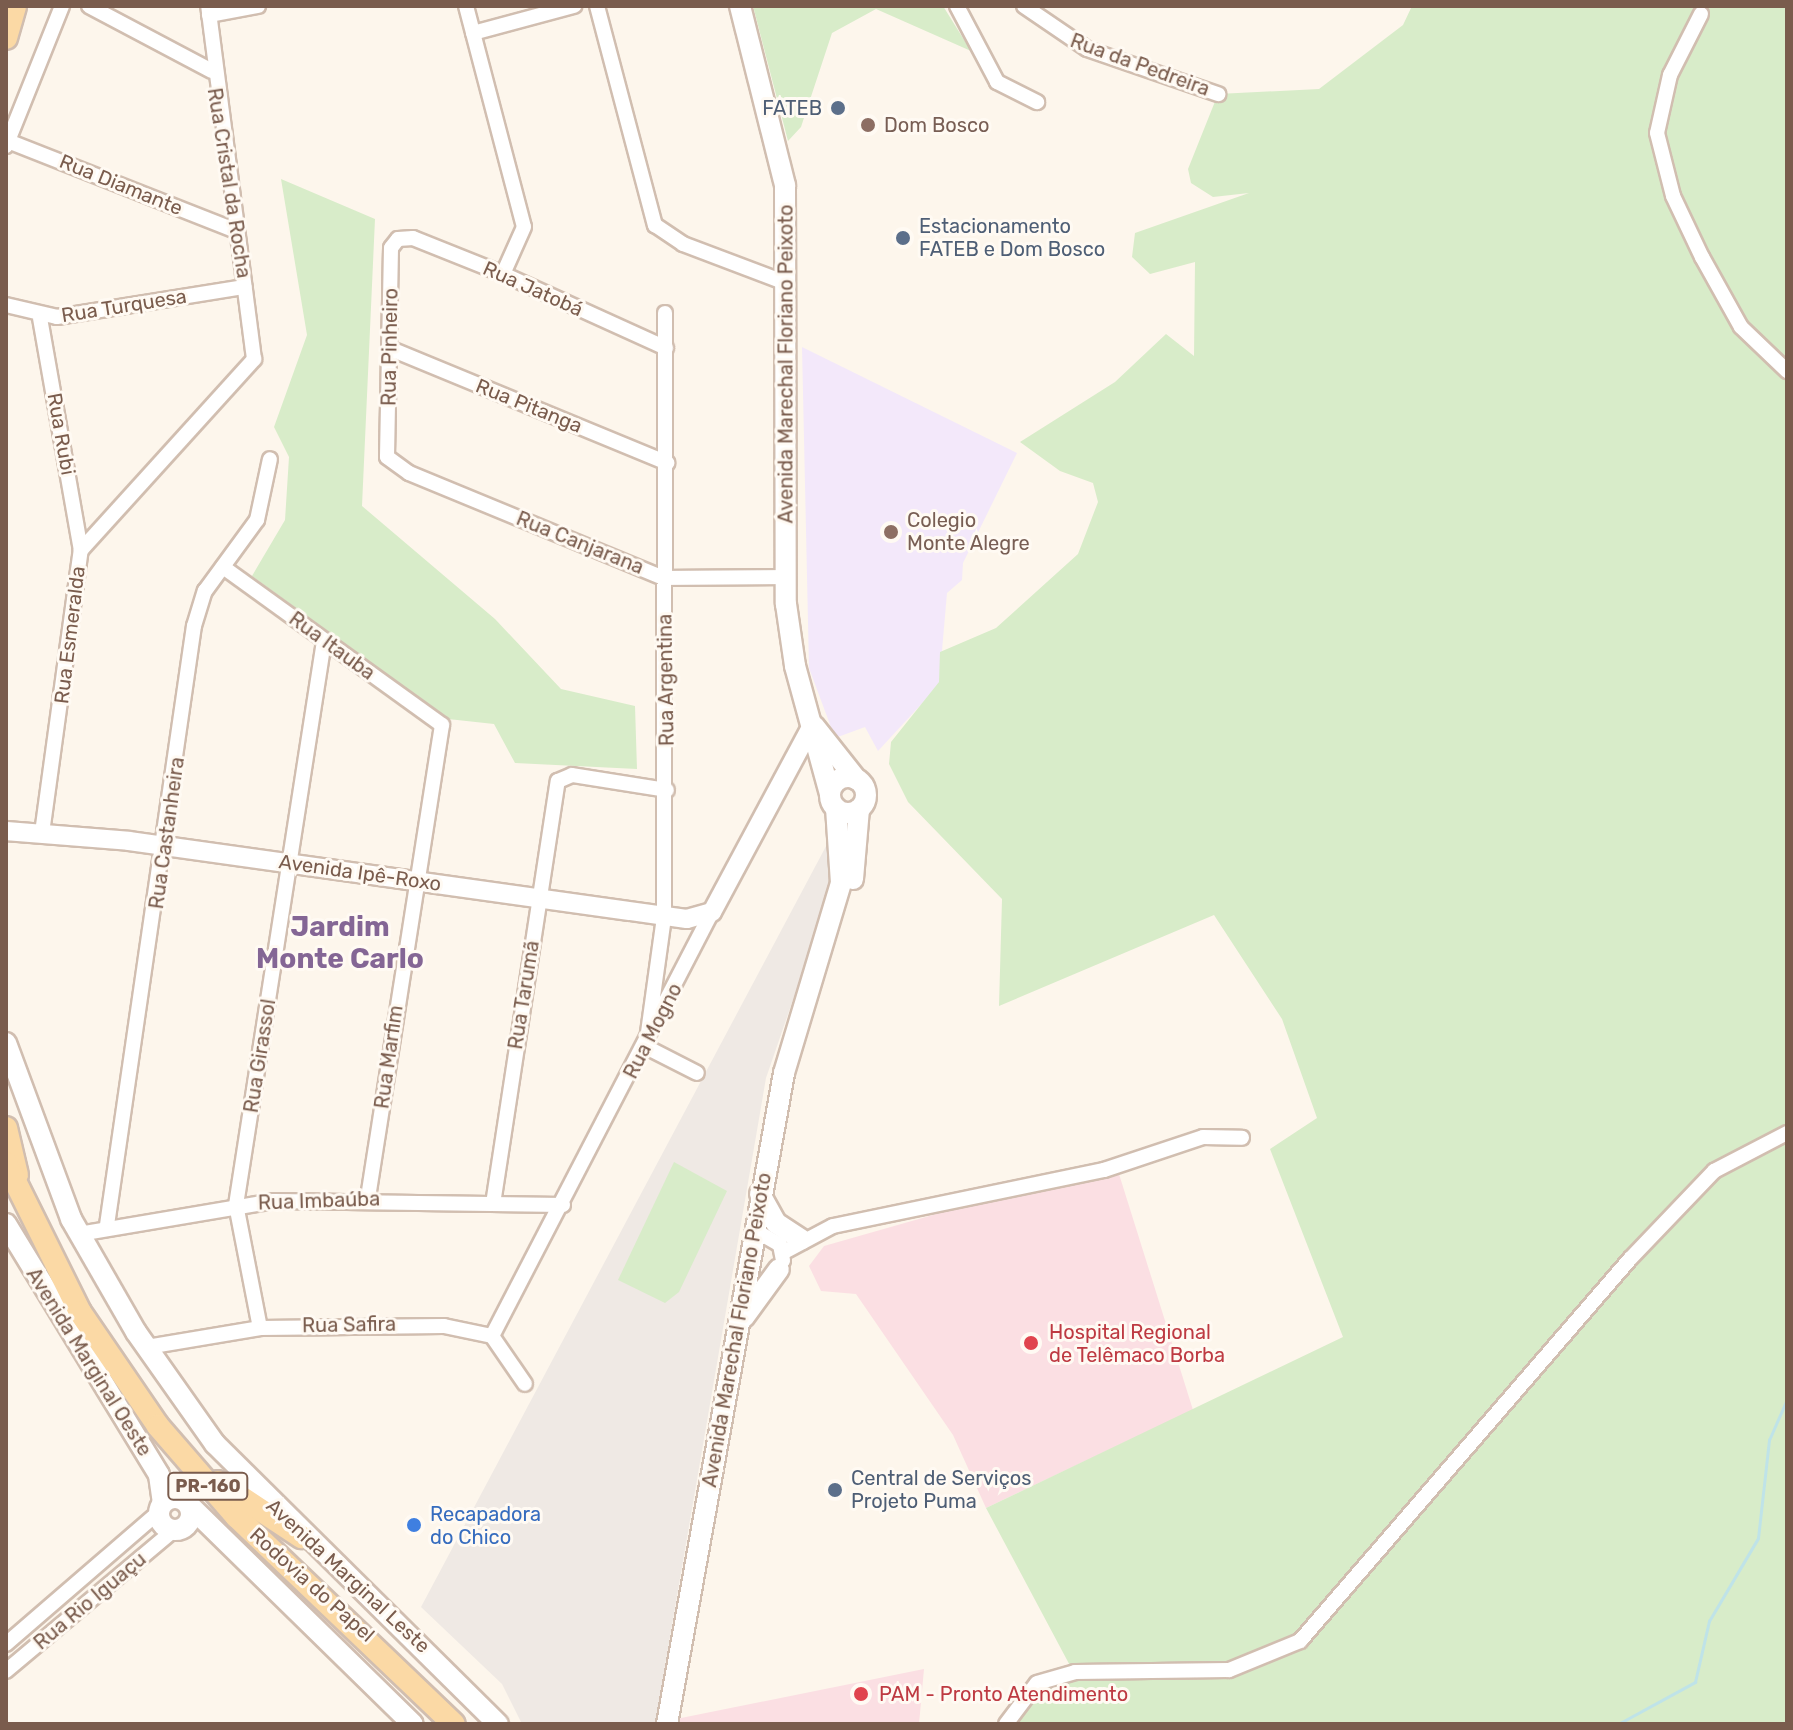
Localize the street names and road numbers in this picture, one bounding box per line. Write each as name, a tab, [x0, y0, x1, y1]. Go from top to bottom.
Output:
street label: Rua da Pedreira	[1067, 29, 1213, 101]
street label: Rua Cristal da Rocha	[202, 86, 256, 280]
street label: Rua Diamante	[56, 149, 186, 221]
street label: Avenida Marechal Floriano Peixoto	[774, 205, 798, 523]
street label: Rua Jatobá	[479, 256, 587, 322]
street label: Rua Turquesa	[59, 284, 189, 328]
street label: Rua Pinheiro	[377, 288, 403, 406]
street label: Rua Pitanga	[472, 374, 586, 438]
street label: Rua Rubi	[42, 391, 80, 477]
street label: Rua Canjarana	[513, 507, 647, 579]
street label: Rua Esmeralda	[50, 565, 90, 705]
street label: Rua Itauba	[284, 607, 380, 685]
street label: Rua Argentina	[653, 613, 679, 747]
street label: Rua Castanheira	[144, 755, 190, 911]
street label: Avenida Ipê-Roxo	[277, 850, 443, 896]
street label: Rua Tarumã	[504, 939, 544, 1051]
street label: Rua Mogno	[619, 979, 687, 1083]
street label: Rua Girassol	[239, 997, 281, 1115]
street label: Rua Marfim	[370, 1004, 408, 1110]
street label: Avenida Marechal Floriano Peixoto	[697, 1171, 777, 1489]
street label: Rua Imbaúba	[257, 1187, 381, 1215]
street label: Avenida Marginal Oeste	[21, 1263, 157, 1461]
street label: Rua Safira	[302, 1312, 396, 1338]
road number: PR-160	[166, 1472, 250, 1500]
street label: Avenida Marginal Leste	[261, 1494, 435, 1658]
street label: Rodovia do Papel	[245, 1523, 379, 1647]
street label: Rua Rio Iguaçu	[29, 1547, 151, 1655]

